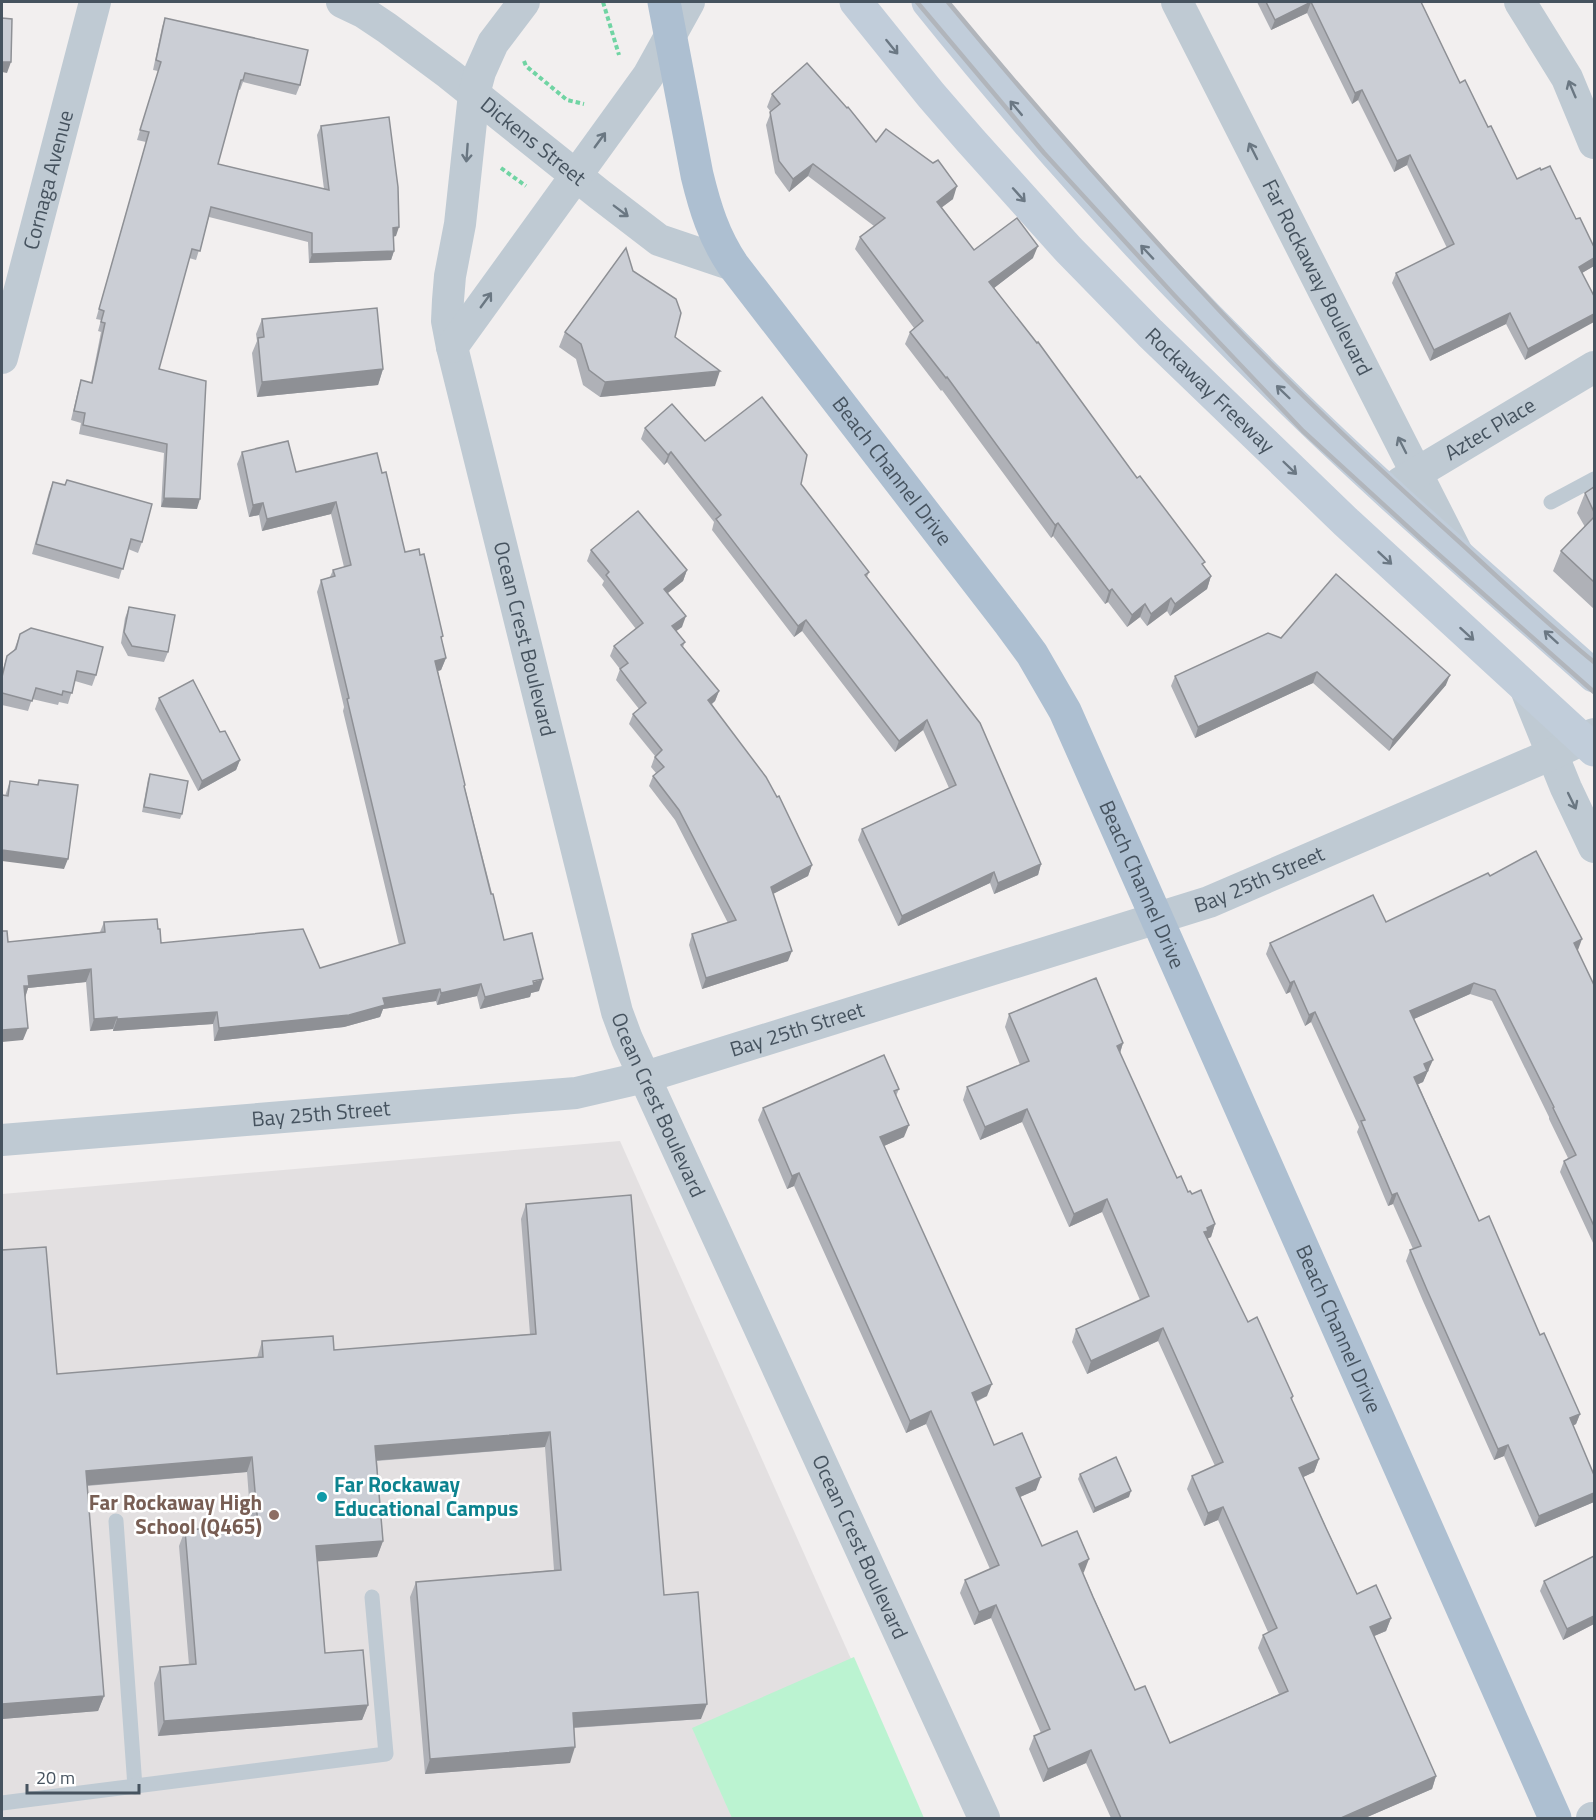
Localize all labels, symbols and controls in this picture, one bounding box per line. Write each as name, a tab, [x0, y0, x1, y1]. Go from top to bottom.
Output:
one-way arrow	[886, 39, 899, 55]
one-way arrow	[1566, 81, 1577, 99]
street label: Dickens Street	[474, 88, 594, 193]
one-way arrow	[1010, 100, 1023, 116]
street label: Cornaga Avenue	[14, 106, 81, 253]
one-way arrow	[594, 133, 606, 149]
one-way arrow	[461, 142, 472, 162]
one-way arrow	[1247, 143, 1258, 161]
street label: Far Rockaway Boulevard	[1255, 173, 1381, 381]
one-way arrow	[1012, 187, 1026, 202]
one-way arrow	[613, 205, 629, 217]
one-way arrow	[1140, 245, 1154, 260]
one-way arrow	[480, 292, 492, 308]
street label: Rockaway Freeway	[1138, 319, 1283, 460]
one-way arrow	[1275, 385, 1290, 400]
street label: Beach Channel Drive	[825, 389, 961, 552]
street label: Aztec Place	[1438, 389, 1541, 468]
one-way arrow	[1396, 436, 1407, 454]
one-way arrow	[1282, 460, 1297, 475]
street label: Ocean Crest Boulevard	[486, 538, 565, 739]
one-way arrow	[1377, 551, 1392, 565]
one-way arrow	[1459, 627, 1474, 641]
one-way arrow	[1544, 630, 1559, 644]
one-way arrow	[1567, 792, 1579, 810]
street label: Beach Channel Drive	[1092, 795, 1194, 973]
street label: Bay 25th Street	[1190, 837, 1330, 921]
street label: Bay 25th Street	[726, 993, 869, 1065]
street label: Ocean Crest Boulevard	[604, 1008, 714, 1202]
street label: Bay 25th Street	[250, 1091, 392, 1135]
street label: Beach Channel Drive	[1288, 1239, 1391, 1418]
street label: Ocean Crest Boulevard	[805, 1449, 917, 1644]
place label: Far Rockaway Educational Campus	[334, 1468, 518, 1524]
place label: Far Rockaway High School (Q465)	[89, 1486, 262, 1542]
marker: Far Rockaway Educational Campus	[315, 1490, 329, 1504]
marker: Far Rockaway High School (Q465)	[267, 1508, 281, 1522]
scale bar	[27, 1757, 140, 1795]
text: 20 m	[36, 1764, 75, 1791]

